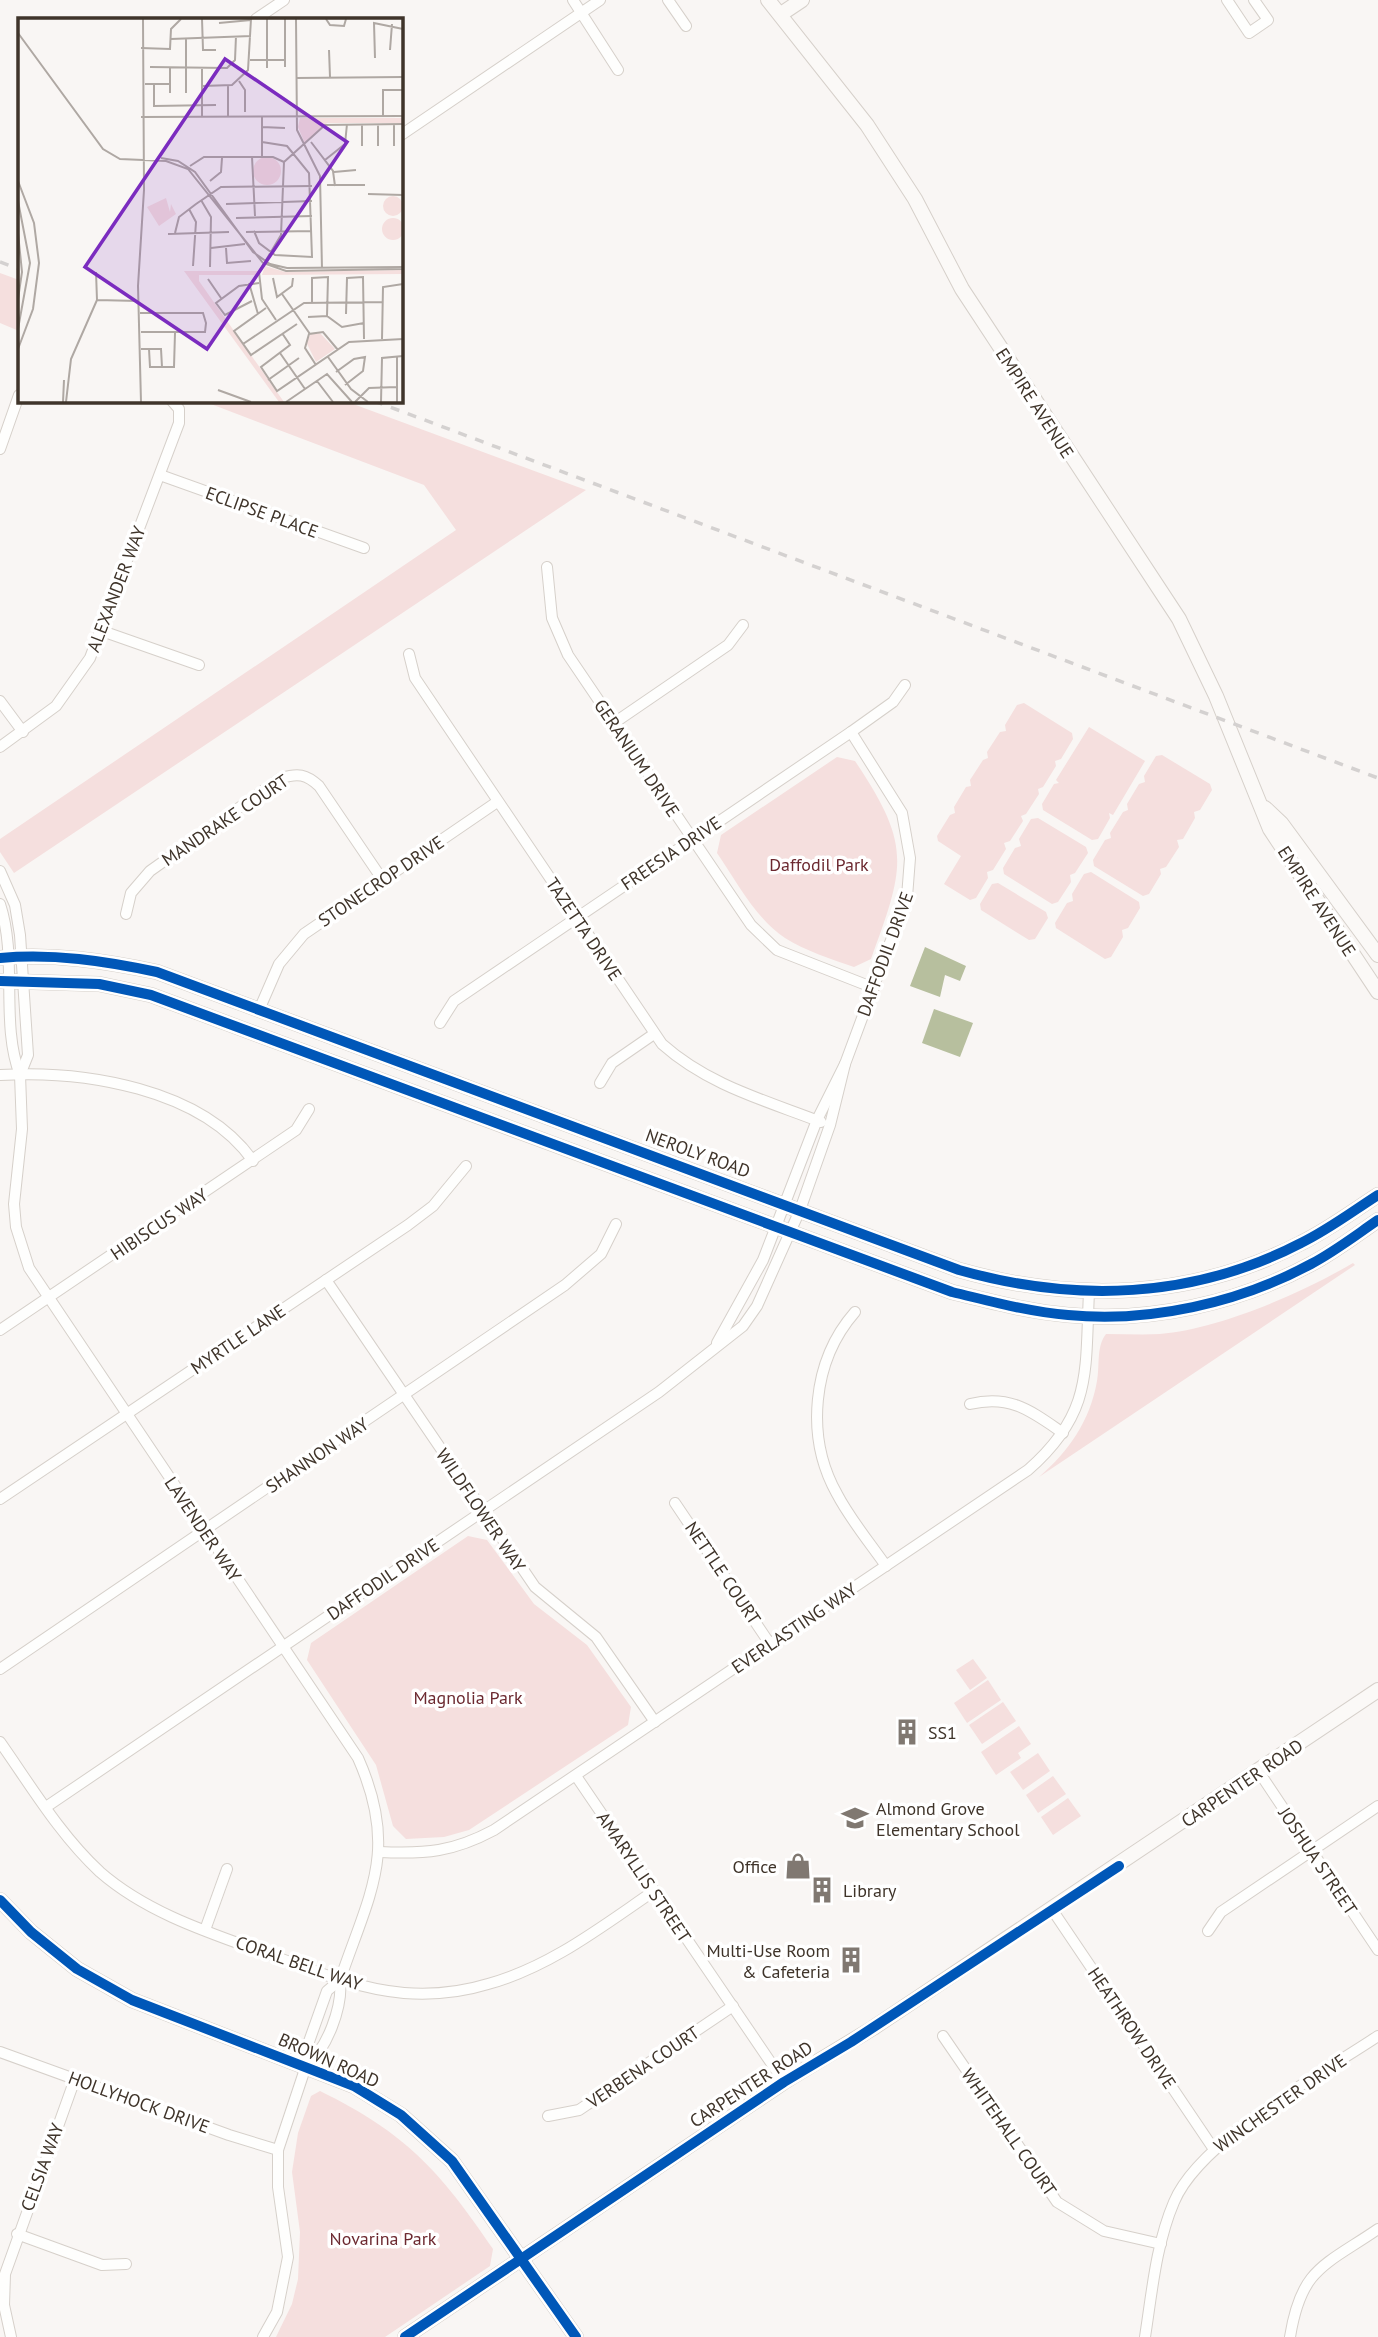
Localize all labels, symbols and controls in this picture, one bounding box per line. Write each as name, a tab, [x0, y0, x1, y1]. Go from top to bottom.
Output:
inset map	[18, 18, 402, 402]
street label: EMPIRE AVENUE	[991, 344, 1079, 462]
street label: ECLIPSE PLACE	[203, 481, 321, 543]
street label: ALEXANDER WAY	[81, 523, 151, 655]
street label: GERANIUM DRIVE	[589, 695, 685, 821]
street label: MANDRAKE COURT	[157, 769, 293, 871]
street label: FREESIA DRIVE	[616, 811, 726, 895]
street label: STONECROP DRIVE	[314, 830, 448, 932]
street label: EMPIRE AVENUE	[1273, 842, 1361, 960]
park label: Daffodil Park	[769, 853, 869, 876]
street label: TAZETTA DRIVE	[541, 873, 627, 985]
street label: DAFFODIL DRIVE	[852, 889, 918, 1019]
street label: NEROLY ROAD	[642, 1123, 754, 1183]
street label: HIBISCUS WAY	[106, 1183, 212, 1265]
street label: MYRTLE LANE	[186, 1299, 290, 1379]
street label: SHANNON WAY	[261, 1412, 373, 1498]
street label: WILDFLOWER WAY	[431, 1444, 531, 1576]
street label: LAVENDER WAY	[160, 1472, 246, 1586]
street label: NETTLE COURT	[680, 1517, 766, 1629]
street label: DAFFODIL DRIVE	[322, 1533, 444, 1625]
street label: EVERLASTING WAY	[727, 1578, 861, 1678]
park label: Magnolia Park	[413, 1686, 523, 1709]
building icon: SS1	[892, 1717, 922, 1747]
place label: SS1	[928, 1721, 957, 1744]
street label: CARPENTER ROAD	[1177, 1734, 1307, 1832]
place label: Almond Grove Elementary School	[876, 1797, 1020, 1841]
street label: JOSHUA STREET	[1273, 1802, 1363, 1919]
school or university icon: Almond Grove Elementary School	[840, 1803, 870, 1833]
street label: AMARYLLIS STREET	[592, 1807, 696, 1947]
shop icon: Office	[783, 1851, 813, 1881]
place label: Office	[732, 1855, 777, 1878]
building icon: Library	[807, 1875, 837, 1905]
place label: Library	[843, 1879, 897, 1902]
street label: CORAL BELL WAY	[233, 1931, 365, 1995]
place label: Multi-Use Room & Cafeteria	[706, 1939, 830, 1983]
building icon: Multi-Use Room & Cafeteria	[836, 1945, 866, 1975]
street label: HEATHROW DRIVE	[1083, 1963, 1181, 2093]
street label: VERBENA COURT	[581, 2021, 704, 2114]
street label: BROWN ROAD	[275, 2027, 383, 2093]
street label: CARPENTER ROAD	[685, 2036, 817, 2132]
street label: WINCHESTER DRIVE	[1209, 2049, 1351, 2157]
street label: WHITEHALL COURT	[956, 2064, 1062, 2200]
street label: HOLLYHOCK DRIVE	[65, 2066, 213, 2138]
street label: CELSIA WAY	[15, 2120, 69, 2214]
park label: Novarina Park	[330, 2227, 437, 2250]

